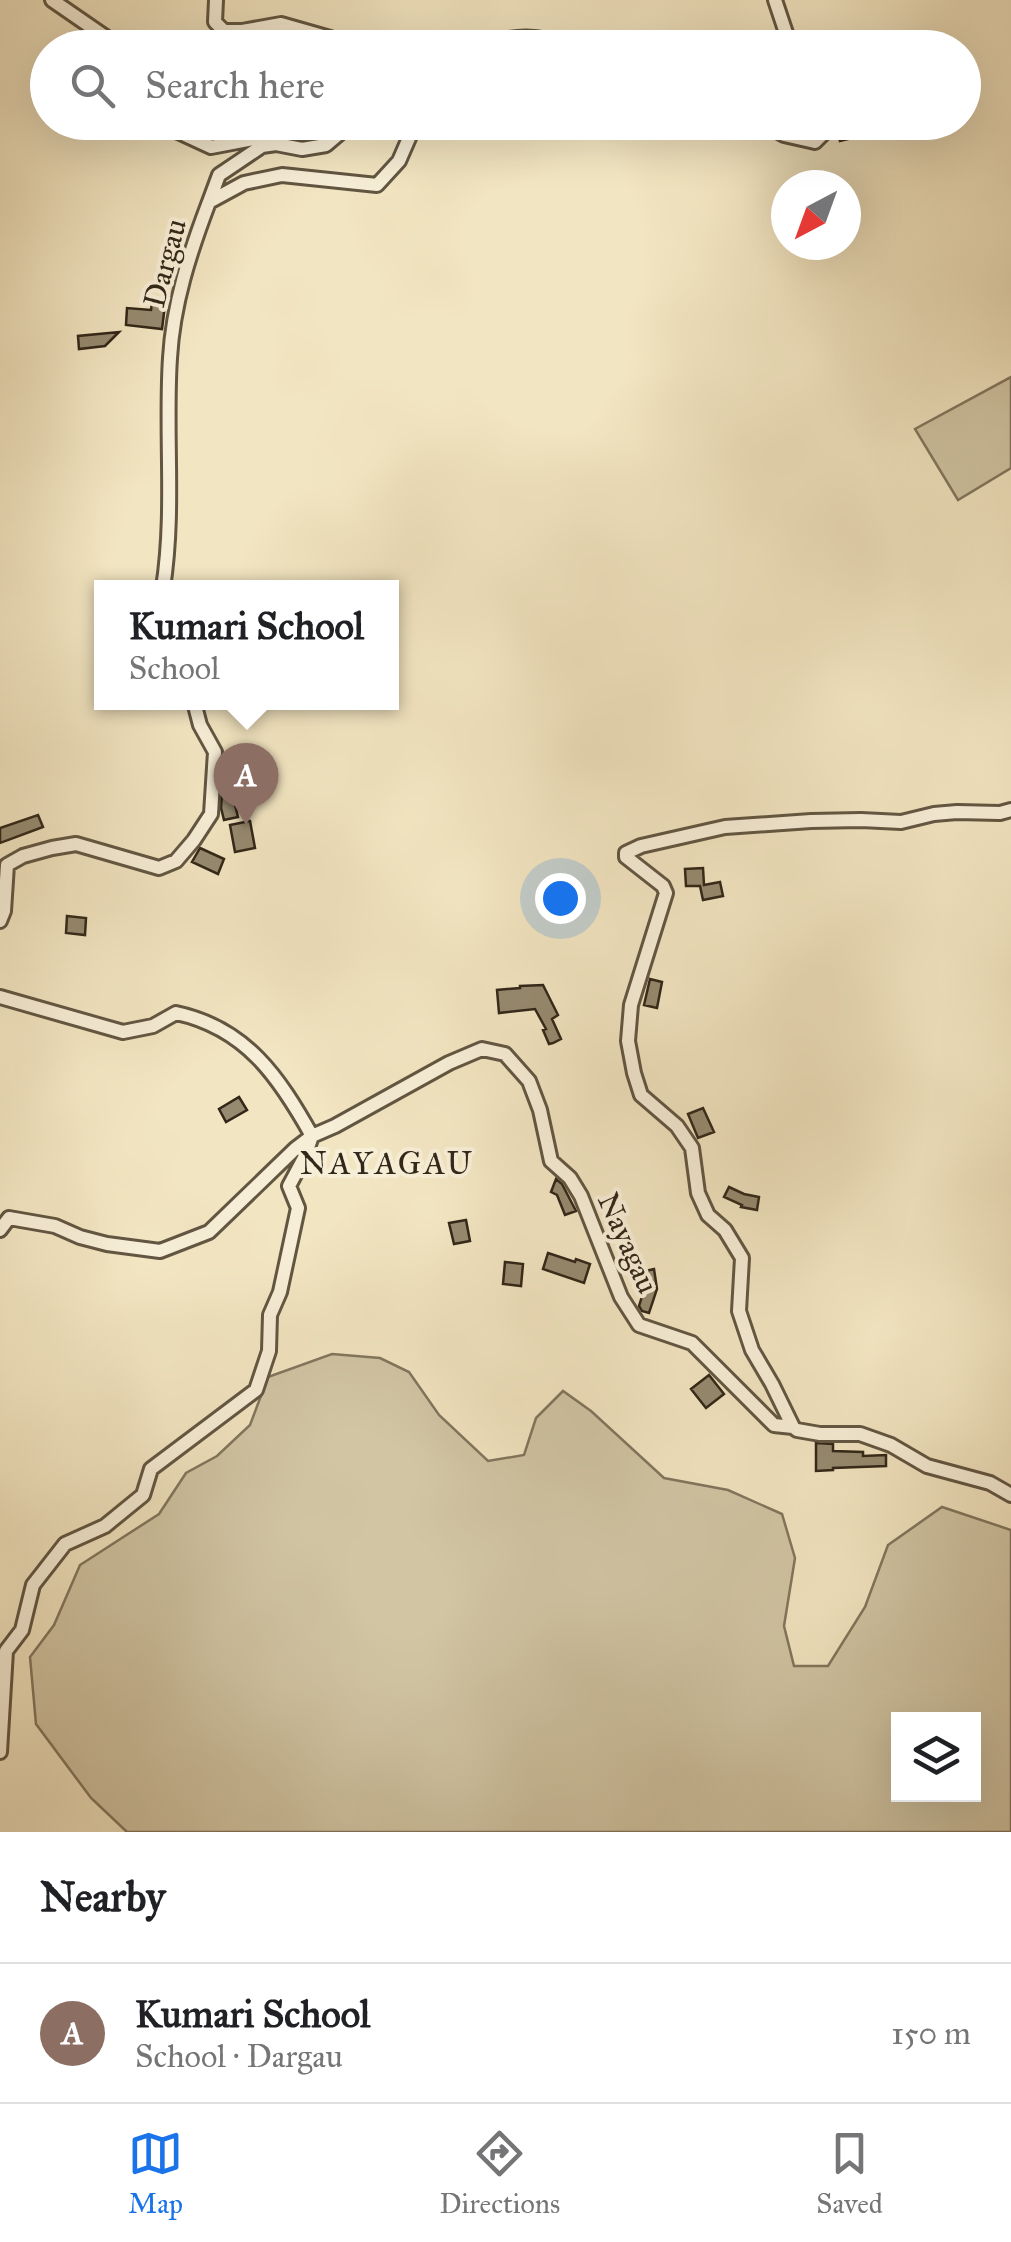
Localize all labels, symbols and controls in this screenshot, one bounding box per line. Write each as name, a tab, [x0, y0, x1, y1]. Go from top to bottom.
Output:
search box	[30, 30, 981, 140]
icon: search	[65, 58, 120, 113]
text: Search here	[145, 62, 325, 108]
north arrow	[771, 170, 861, 260]
street label: Dargau	[136, 215, 194, 311]
popup	[94, 580, 399, 710]
text: Kumari School	[129, 603, 364, 649]
text: School	[129, 649, 220, 688]
pin: A	[214, 742, 278, 825]
your location	[535, 873, 586, 924]
district label: NAYAGAU	[300, 1144, 474, 1183]
street label: Nayagau	[590, 1187, 666, 1299]
map controls	[891, 1712, 981, 1802]
button: layers	[891, 1712, 981, 1802]
text: Nearby	[40, 1871, 165, 1923]
text: Kumari School	[135, 1991, 370, 2037]
text: A	[62, 2014, 83, 2053]
text: 150 m	[891, 2014, 971, 2053]
text: School · Dargau	[135, 2037, 343, 2076]
tab: Map	[128, 2126, 183, 2221]
tab: Directions	[439, 2126, 560, 2221]
tab: Saved	[816, 2126, 883, 2221]

